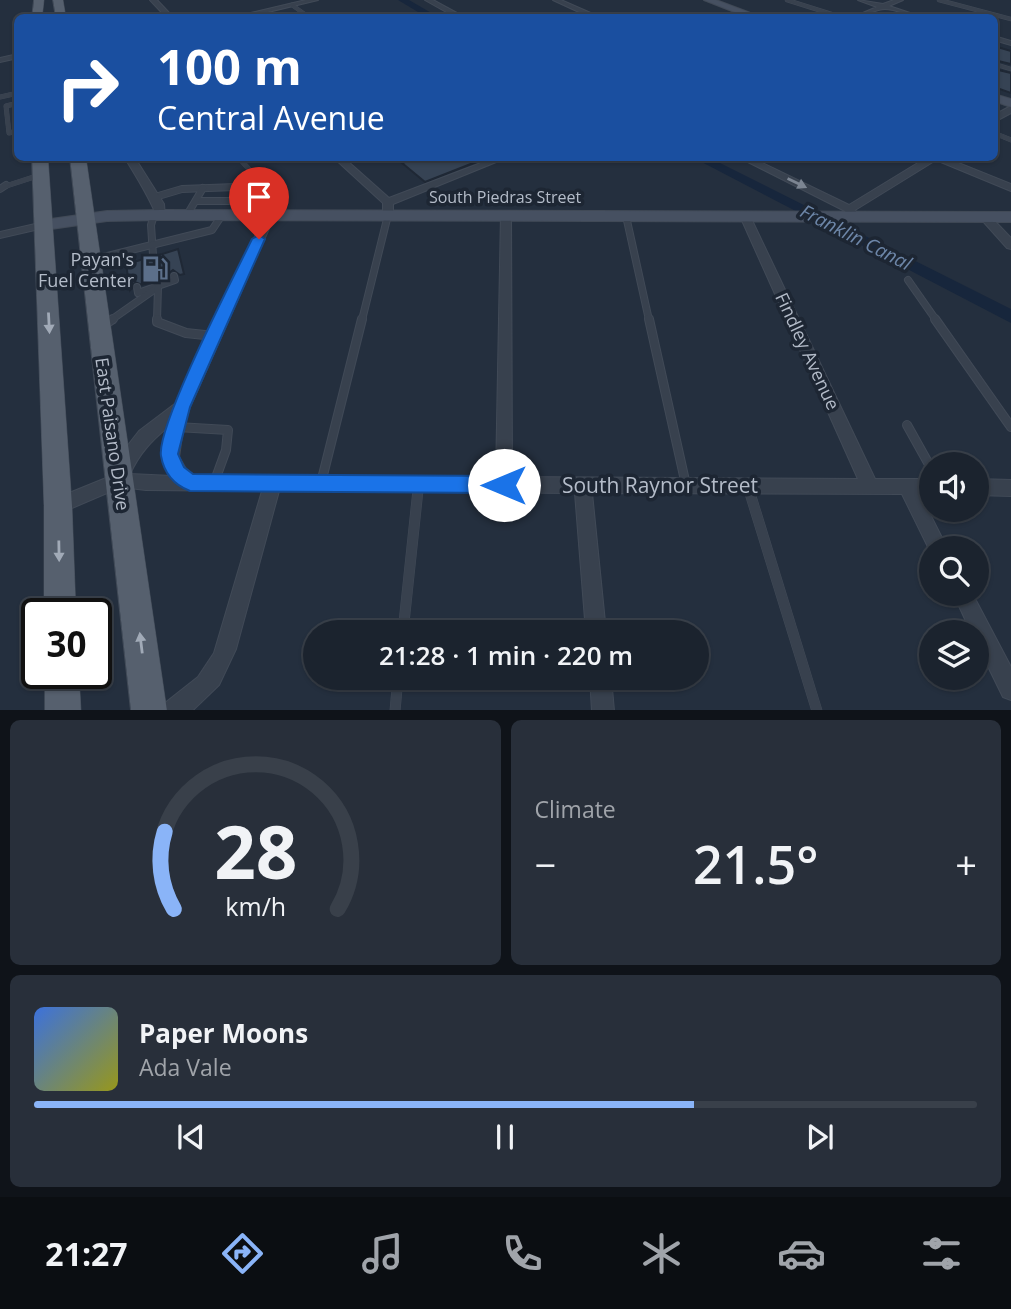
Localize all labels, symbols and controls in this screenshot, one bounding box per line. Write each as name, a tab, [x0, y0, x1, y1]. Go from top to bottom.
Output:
text: 100 m	[157, 33, 302, 99]
icon: right	[42, 42, 133, 133]
text: Central Avenue	[157, 96, 385, 139]
pin	[229, 167, 289, 239]
icon: arrive	[240, 178, 278, 216]
one-way arrow	[787, 178, 807, 189]
street label: South Piedras Street	[429, 186, 581, 208]
water label: Franklin Canal	[796, 198, 917, 277]
place label: Payan's Fuel Center	[38, 247, 135, 292]
fuel station icon: Payan's Fuel Center	[140, 254, 170, 284]
street label: Findley Avenue	[770, 288, 846, 414]
one-way arrow	[43, 313, 54, 335]
street label: East Paisano Drive	[90, 356, 136, 512]
position arrow	[467, 448, 541, 522]
map controls	[919, 452, 989, 690]
button: sound	[919, 452, 989, 522]
street label: South Raynor Street	[562, 471, 758, 499]
button: search	[919, 536, 989, 606]
one-way arrow	[53, 540, 65, 562]
speed limit sign: 30	[21, 598, 112, 689]
button: layers	[919, 620, 989, 690]
one-way arrow	[135, 632, 146, 654]
text: 21:28 · 1 min · 220 m	[379, 637, 633, 673]
text: Climate	[535, 793, 616, 825]
text: 28	[214, 801, 297, 900]
text: 21.5°	[693, 828, 819, 899]
text: −	[535, 838, 556, 890]
text: +	[955, 838, 977, 890]
text: km/h	[225, 888, 286, 922]
text: Paper Moons	[139, 1015, 308, 1051]
text: Ada Vale	[139, 1051, 232, 1083]
icon: previous	[172, 1118, 210, 1156]
icon: pause	[486, 1118, 524, 1156]
icon: next	[801, 1118, 839, 1156]
icon: directions	[218, 1229, 267, 1278]
icon: music	[358, 1229, 407, 1278]
icon: phone	[498, 1229, 547, 1278]
icon: climate	[637, 1229, 686, 1278]
icon: car	[777, 1229, 826, 1278]
icon: filters	[917, 1229, 966, 1278]
text: 21:27	[45, 1232, 128, 1275]

